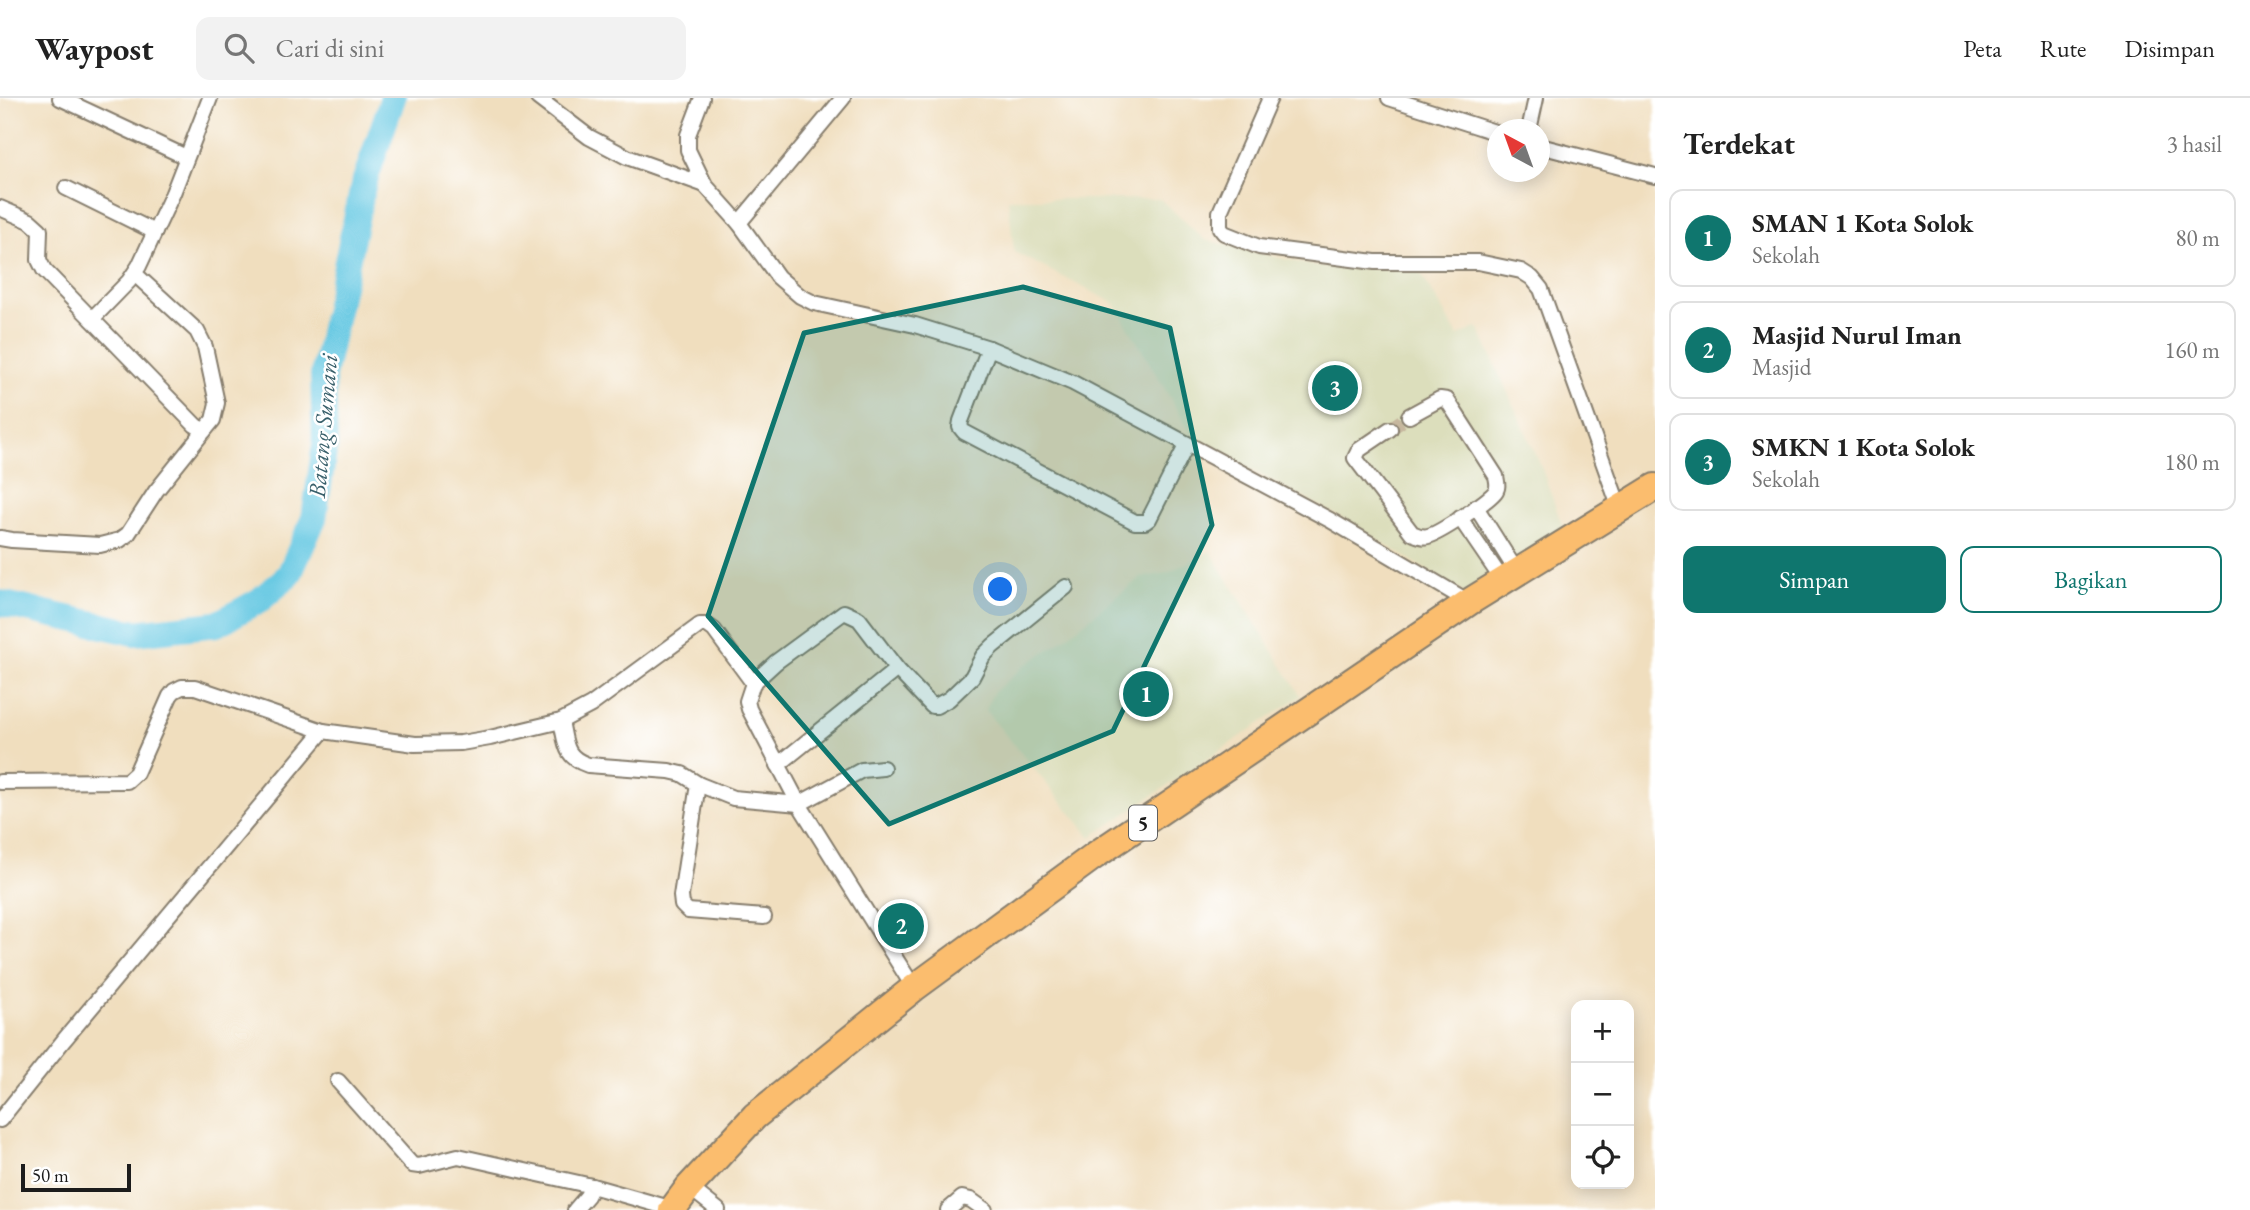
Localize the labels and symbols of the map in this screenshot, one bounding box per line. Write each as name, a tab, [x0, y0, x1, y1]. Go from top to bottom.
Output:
north arrow	[1487, 119, 1550, 182]
water label: Batang Sumani	[301, 352, 344, 500]
pin: 3	[1312, 362, 1358, 414]
your location	[983, 572, 1017, 606]
pin: 1	[1123, 668, 1169, 720]
road number: 5	[1129, 806, 1157, 840]
pin: 2	[878, 900, 924, 952]
scale bar	[21, 1161, 131, 1193]

